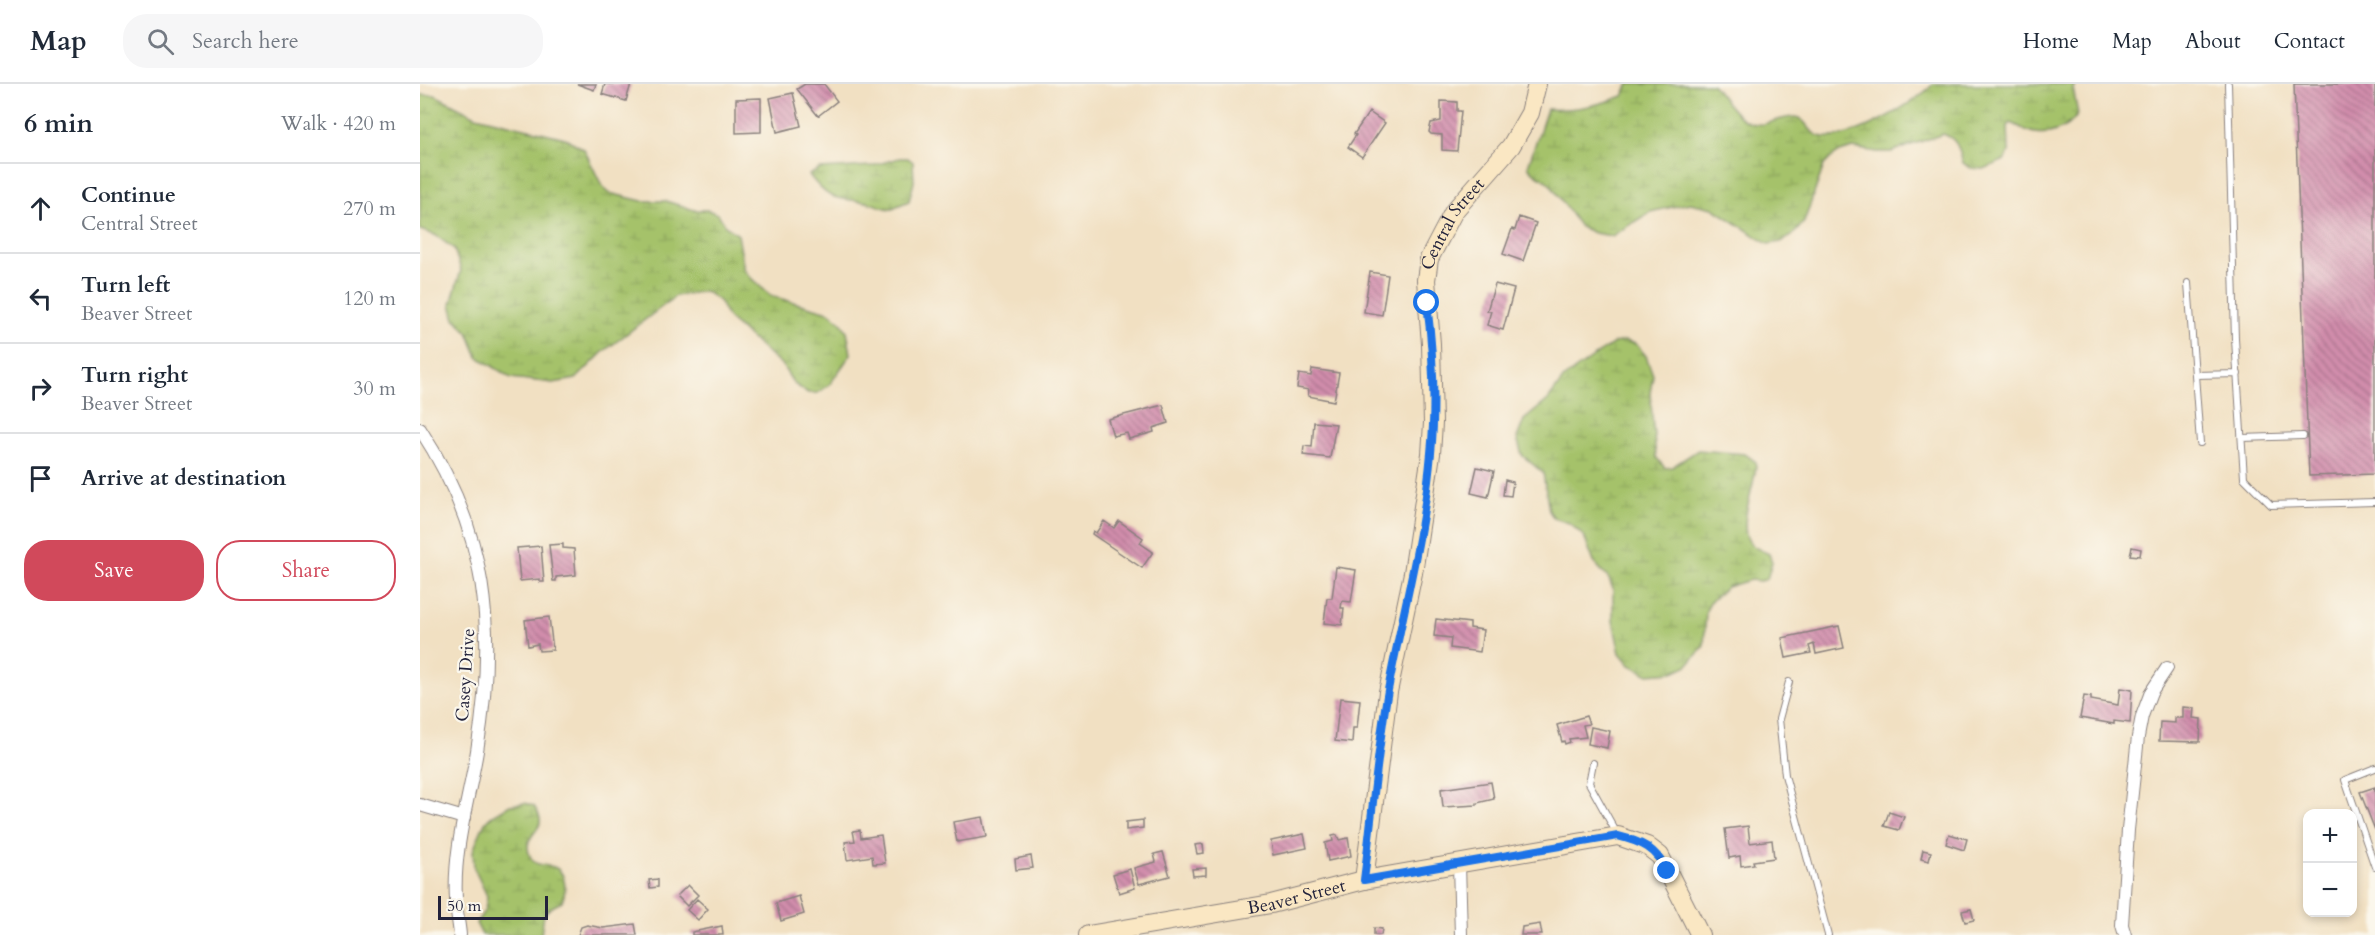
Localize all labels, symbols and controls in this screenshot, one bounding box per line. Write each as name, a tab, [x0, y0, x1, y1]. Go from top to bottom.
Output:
search box	[123, 14, 543, 68]
text: Map	[30, 22, 87, 60]
icon: search	[144, 25, 177, 58]
text: Search here	[192, 26, 299, 56]
text: Home	[2023, 27, 2079, 56]
text: Map	[2112, 27, 2152, 56]
text: About	[2185, 27, 2241, 56]
text: Contact	[2274, 27, 2345, 56]
text: 6 min	[24, 106, 93, 141]
text: Walk · 420 m	[281, 110, 396, 137]
street label: Central Street	[1416, 172, 1491, 271]
text: Continue	[81, 180, 176, 210]
icon: ahead	[24, 192, 57, 225]
text: 270 m	[343, 195, 396, 222]
text: Central Street	[81, 210, 198, 237]
text: Turn left	[81, 270, 170, 300]
icon: left	[24, 282, 57, 315]
text: 120 m	[343, 285, 396, 312]
route start	[1413, 289, 1439, 315]
text: Beaver Street	[81, 300, 192, 327]
text: Turn right	[81, 360, 188, 390]
icon: right	[24, 372, 57, 405]
text: 30 m	[353, 375, 396, 402]
text: Beaver Street	[81, 390, 192, 417]
icon: arrive	[24, 462, 57, 495]
text: Arrive at destination	[81, 463, 286, 493]
button: Save	[24, 540, 204, 601]
button: Share	[216, 540, 396, 601]
street label: Casey Drive	[450, 627, 481, 723]
map controls	[2303, 809, 2357, 917]
button: +	[2303, 809, 2357, 863]
route end	[1653, 857, 1679, 883]
button: −	[2303, 863, 2357, 917]
street label: Beaver Street	[1246, 873, 1349, 921]
scale bar	[438, 893, 548, 920]
text: 50 m	[447, 895, 481, 917]

